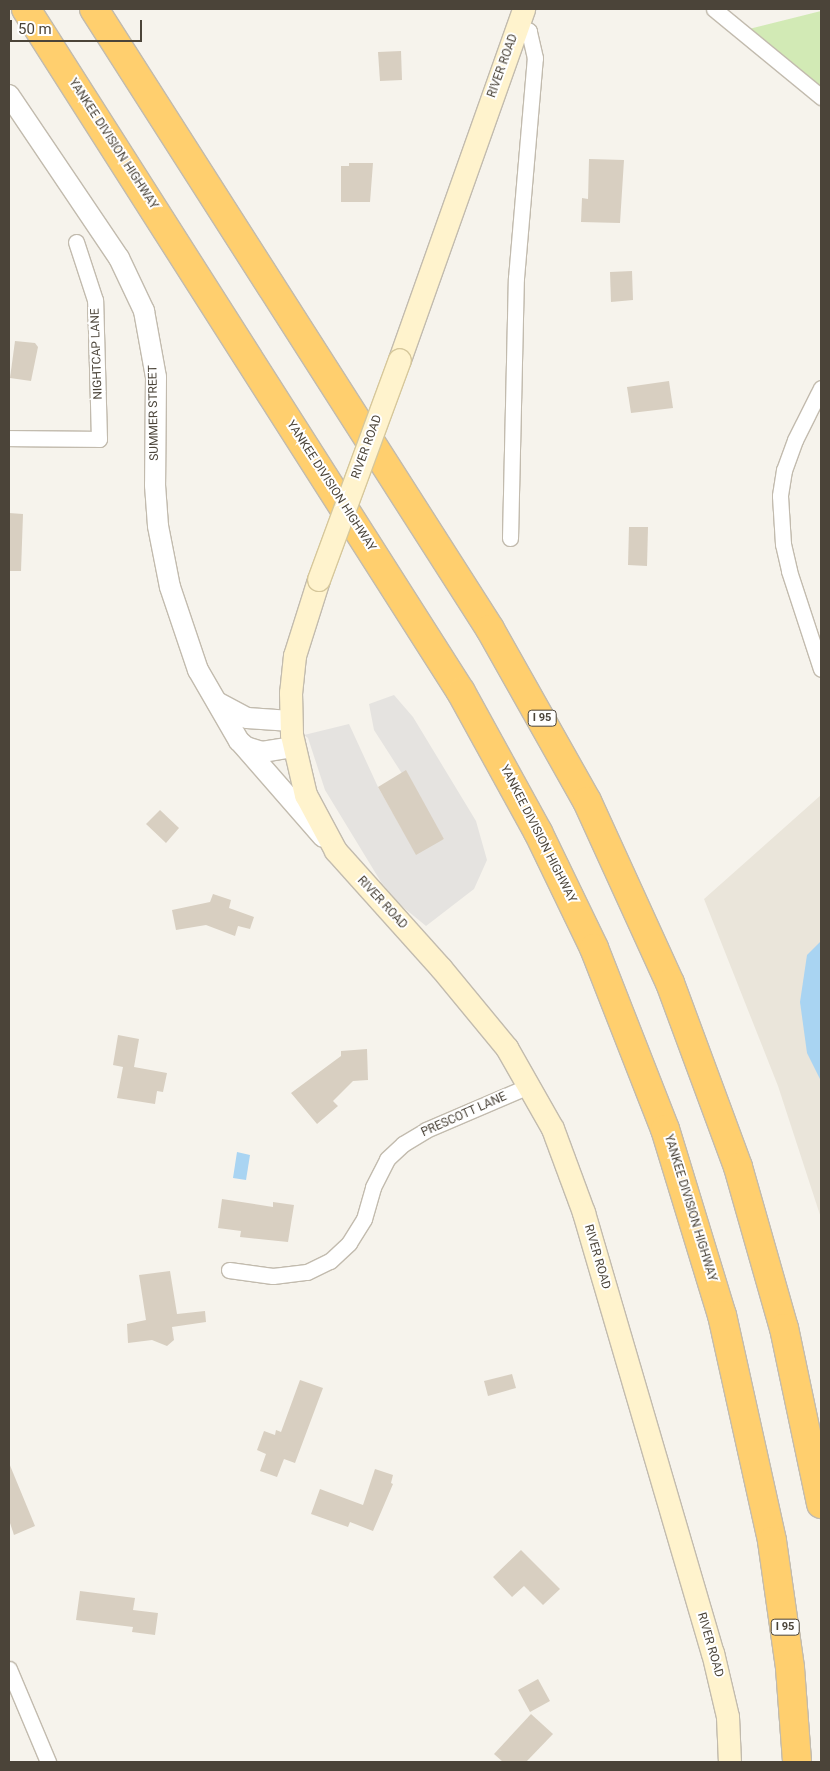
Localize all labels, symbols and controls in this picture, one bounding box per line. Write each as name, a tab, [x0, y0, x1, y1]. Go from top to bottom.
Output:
scale bar	[12, 10, 145, 42]
text: 50 m	[18, 20, 52, 38]
street label: RIVER ROAD	[485, 32, 521, 100]
street label: YANKEE DIVISION HIGHWAY	[65, 76, 161, 212]
street label: NIGHTCAP LANE	[88, 308, 106, 400]
street label: SUMMER STREET	[146, 365, 162, 461]
street label: RIVER ROAD	[349, 413, 385, 481]
street label: YANKEE DIVISION HIGHWAY	[283, 418, 379, 554]
road number: I 95	[527, 710, 557, 726]
street label: YANKEE DIVISION HIGHWAY	[497, 763, 579, 905]
street label: RIVER ROAD	[354, 874, 410, 932]
street label: PRESCOTT LANE	[419, 1090, 509, 1140]
street label: YANKEE DIVISION HIGHWAY	[661, 1133, 719, 1283]
street label: RIVER ROAD	[581, 1223, 613, 1291]
street label: RIVER ROAD	[694, 1611, 726, 1679]
road number: I 95	[770, 1618, 800, 1635]

